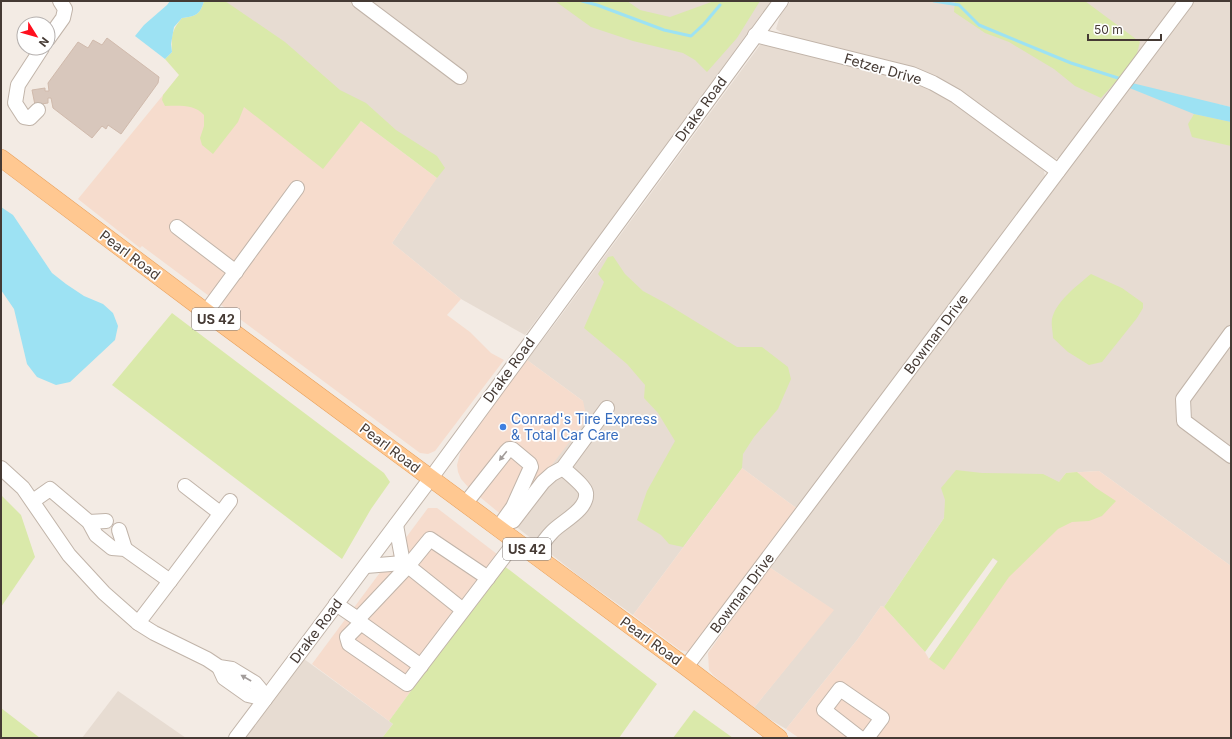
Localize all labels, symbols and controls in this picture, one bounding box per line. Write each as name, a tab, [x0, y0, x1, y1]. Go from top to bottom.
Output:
north arrow	[16, 16, 56, 56]
scale bar	[1088, 16, 1161, 42]
text: 50 m	[1094, 22, 1123, 37]
text: N	[36, 34, 52, 50]
street label: Fetzer Drive	[842, 49, 924, 88]
street label: Drake Road	[671, 73, 730, 145]
street label: Pearl Road	[97, 226, 164, 283]
street label: Bowman Drive	[900, 290, 971, 377]
road number: US 42	[192, 308, 240, 330]
street label: Drake Road	[479, 334, 538, 406]
place label: Conrad's Tire Express & Total Car Care	[511, 410, 657, 443]
street label: Pearl Road	[357, 419, 424, 476]
marker: Conrad's Tire Express & Total Car Care	[498, 422, 508, 432]
one-way arrow	[498, 450, 507, 461]
road number: US 42	[503, 538, 551, 560]
street label: Bowman Drive	[706, 549, 777, 636]
street label: Drake Road	[286, 595, 345, 666]
street label: Pearl Road	[617, 613, 685, 669]
one-way arrow	[240, 674, 252, 681]

